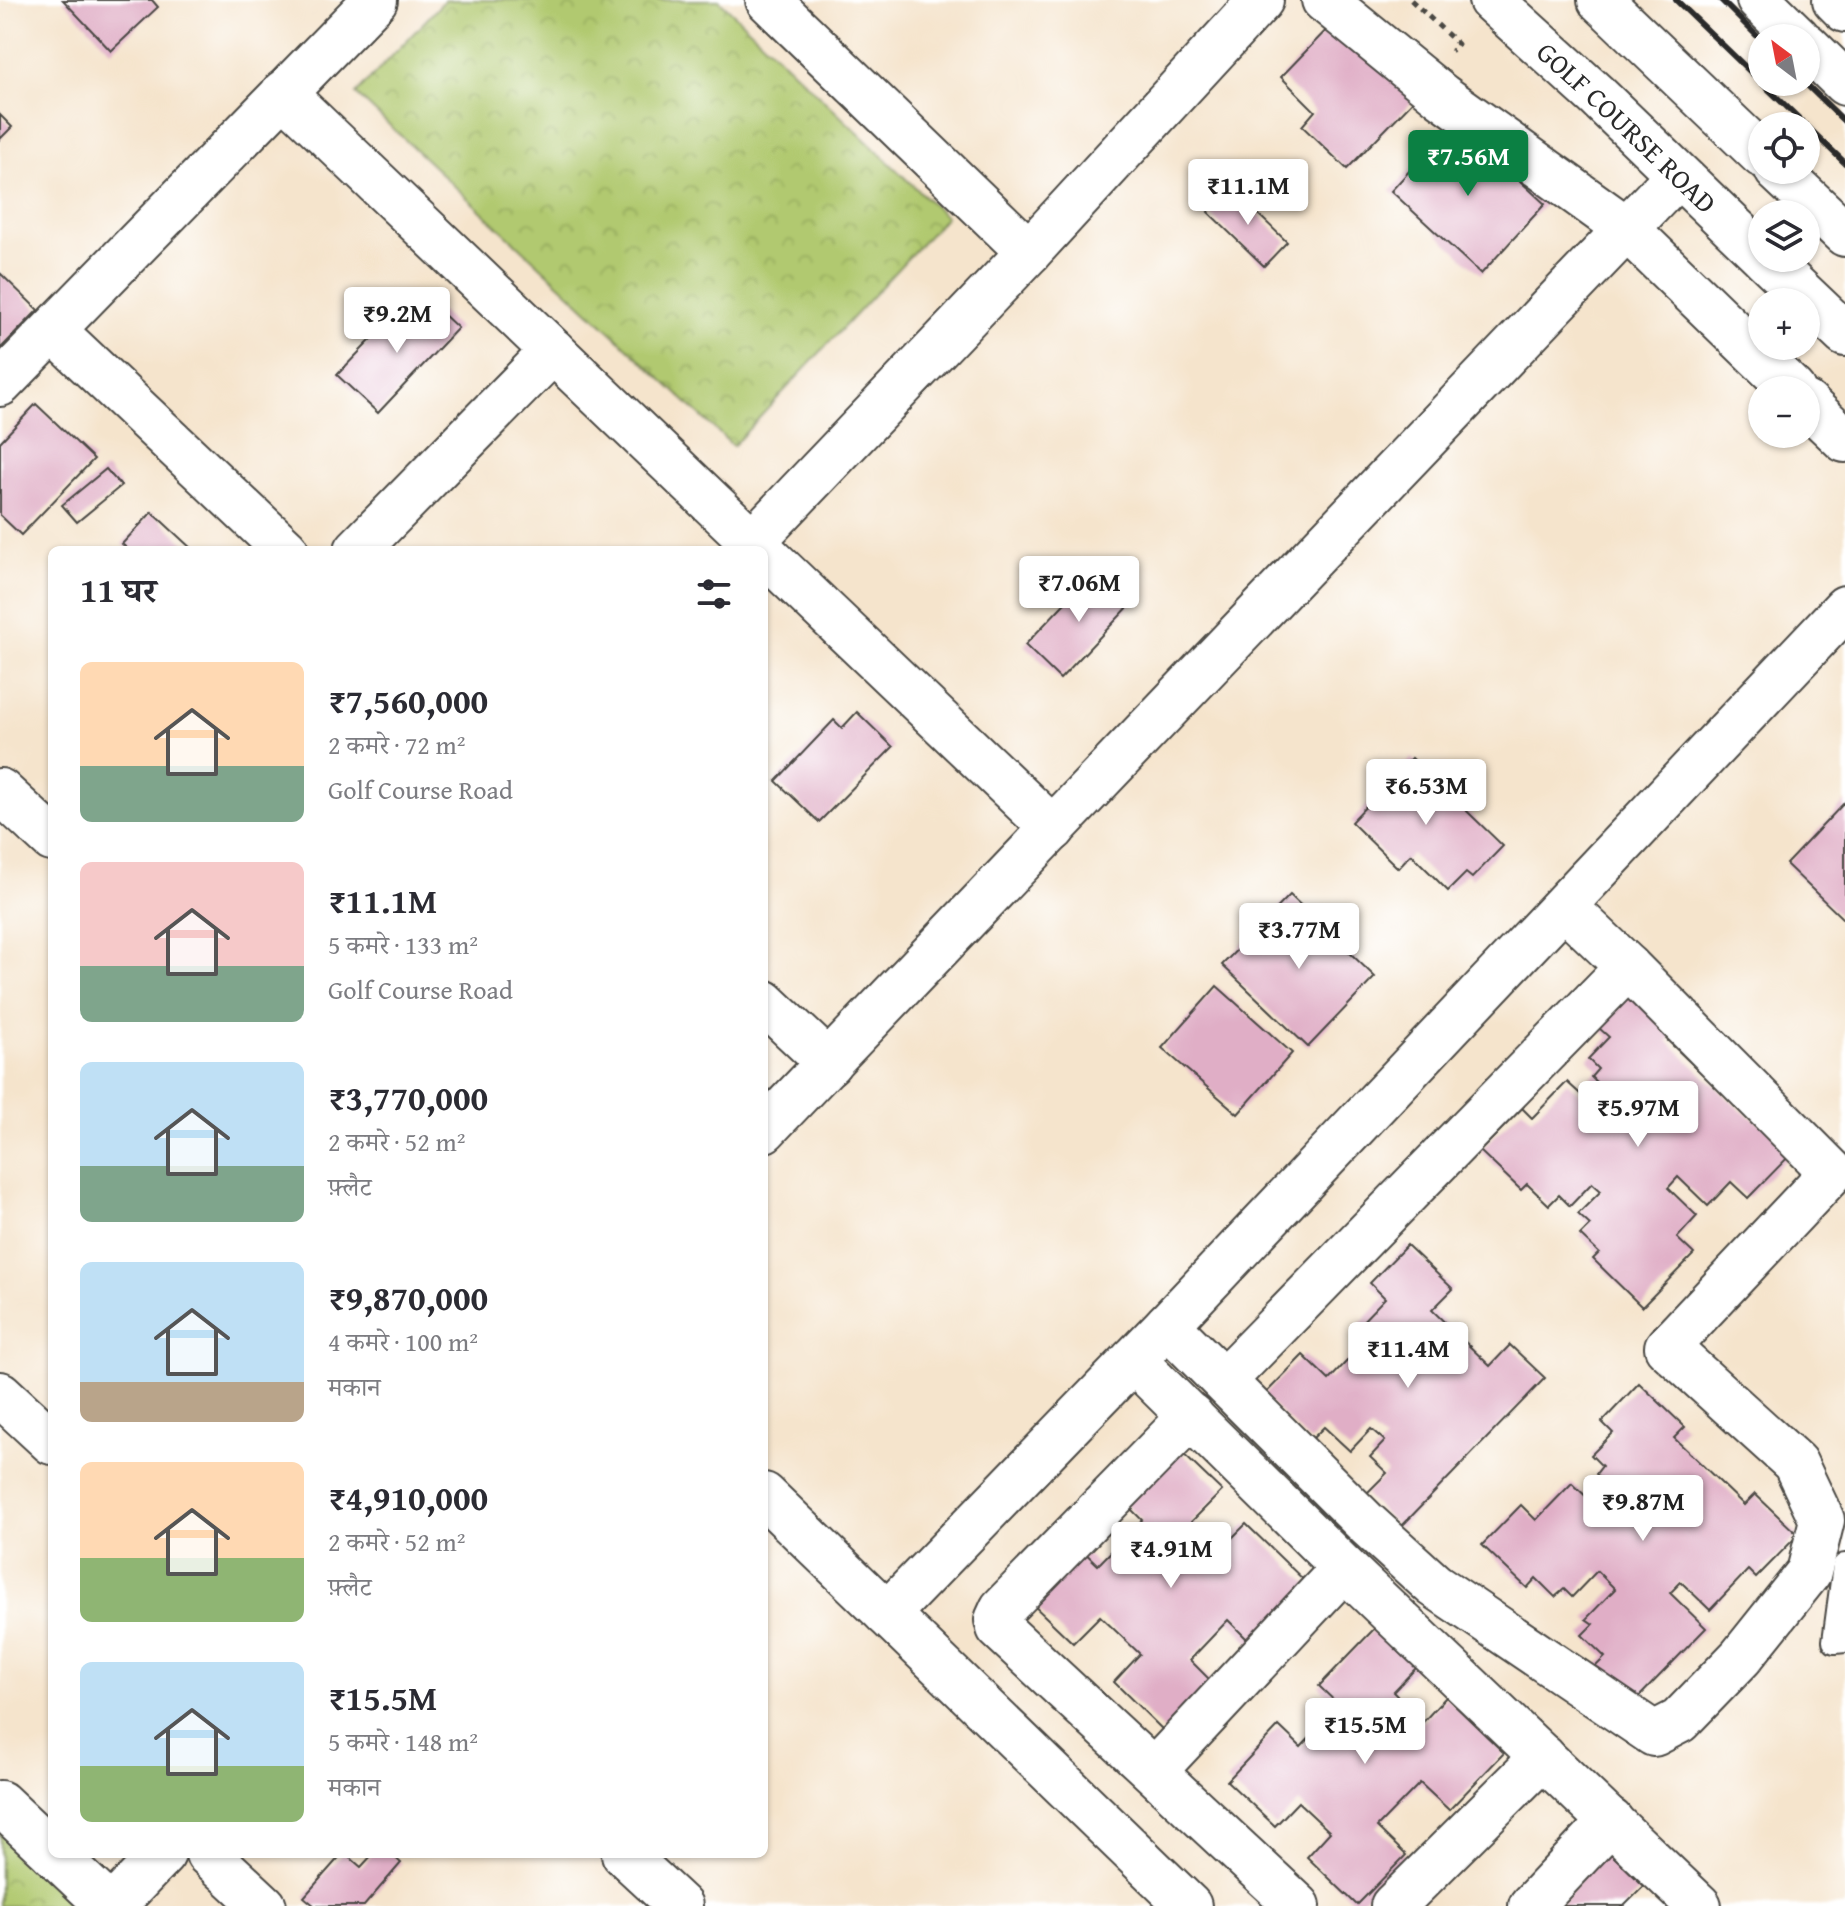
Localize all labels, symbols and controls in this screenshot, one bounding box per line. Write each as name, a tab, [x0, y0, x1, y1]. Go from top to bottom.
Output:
north arrow	[1748, 24, 1820, 96]
map controls	[1748, 24, 1820, 448]
street label: GOLF COURSE ROAD	[1528, 31, 1727, 222]
button: locate	[1748, 112, 1820, 184]
pin: ₹7.56M	[1403, 130, 1533, 198]
text: ₹7.56M	[1426, 136, 1510, 175]
pin: ₹11.1M	[1183, 159, 1313, 227]
text: ₹11.1M	[1206, 165, 1290, 204]
button: layers	[1748, 200, 1820, 272]
pin: ₹9.2M	[341, 287, 453, 355]
button: +	[1748, 288, 1820, 360]
text: ₹9.2M	[362, 293, 432, 332]
button: −	[1748, 376, 1820, 448]
pin: ₹7.06M	[1014, 556, 1144, 624]
text: ₹7.06M	[1037, 562, 1121, 601]
text: 11 घर	[80, 565, 156, 614]
icon: filters	[692, 572, 736, 616]
text: ₹7,560,000	[328, 676, 488, 725]
icon: home	[144, 694, 240, 790]
text: 2 कमरे · 72 m²	[328, 725, 465, 764]
pin: ₹6.53M	[1361, 759, 1491, 827]
text: ₹6.53M	[1384, 765, 1468, 804]
text: Golf Course Road	[328, 770, 513, 809]
text: ₹11.1M	[328, 876, 437, 925]
icon: home	[144, 894, 240, 990]
pin: ₹3.77M	[1234, 903, 1364, 971]
text: ₹3.77M	[1257, 909, 1341, 948]
text: 5 कमरे · 133 m²	[328, 925, 478, 964]
text: Golf Course Road	[328, 970, 513, 1009]
text: ₹3,770,000	[328, 1073, 488, 1122]
pin: ₹5.97M	[1573, 1081, 1703, 1149]
text: ₹5.97M	[1596, 1087, 1680, 1126]
icon: home	[144, 1094, 240, 1190]
text: 2 कमरे · 52 m²	[328, 1122, 465, 1161]
text: फ़्लैट	[328, 1167, 371, 1206]
text: ₹9,870,000	[328, 1273, 488, 1322]
icon: home	[144, 1294, 240, 1390]
text: 4 कमरे · 100 m²	[328, 1322, 478, 1361]
pin: ₹11.4M	[1343, 1322, 1473, 1390]
text: ₹11.4M	[1366, 1328, 1450, 1367]
text: मकान	[328, 1367, 381, 1406]
text: ₹4,910,000	[328, 1473, 488, 1522]
pin: ₹9.87M	[1578, 1475, 1708, 1543]
text: ₹9.87M	[1601, 1481, 1685, 1520]
icon: home	[144, 1494, 240, 1590]
text: 2 कमरे · 52 m²	[328, 1522, 465, 1561]
pin: ₹4.91M	[1106, 1522, 1236, 1590]
text: ₹4.91M	[1129, 1528, 1213, 1567]
text: फ़्लैट	[328, 1567, 371, 1606]
text: ₹15.5M	[328, 1673, 437, 1722]
icon: home	[144, 1694, 240, 1790]
pin: ₹15.5M	[1300, 1698, 1430, 1766]
text: ₹15.5M	[1323, 1704, 1407, 1743]
text: 5 कमरे · 148 m²	[328, 1722, 478, 1761]
text: मकान	[328, 1767, 381, 1806]

